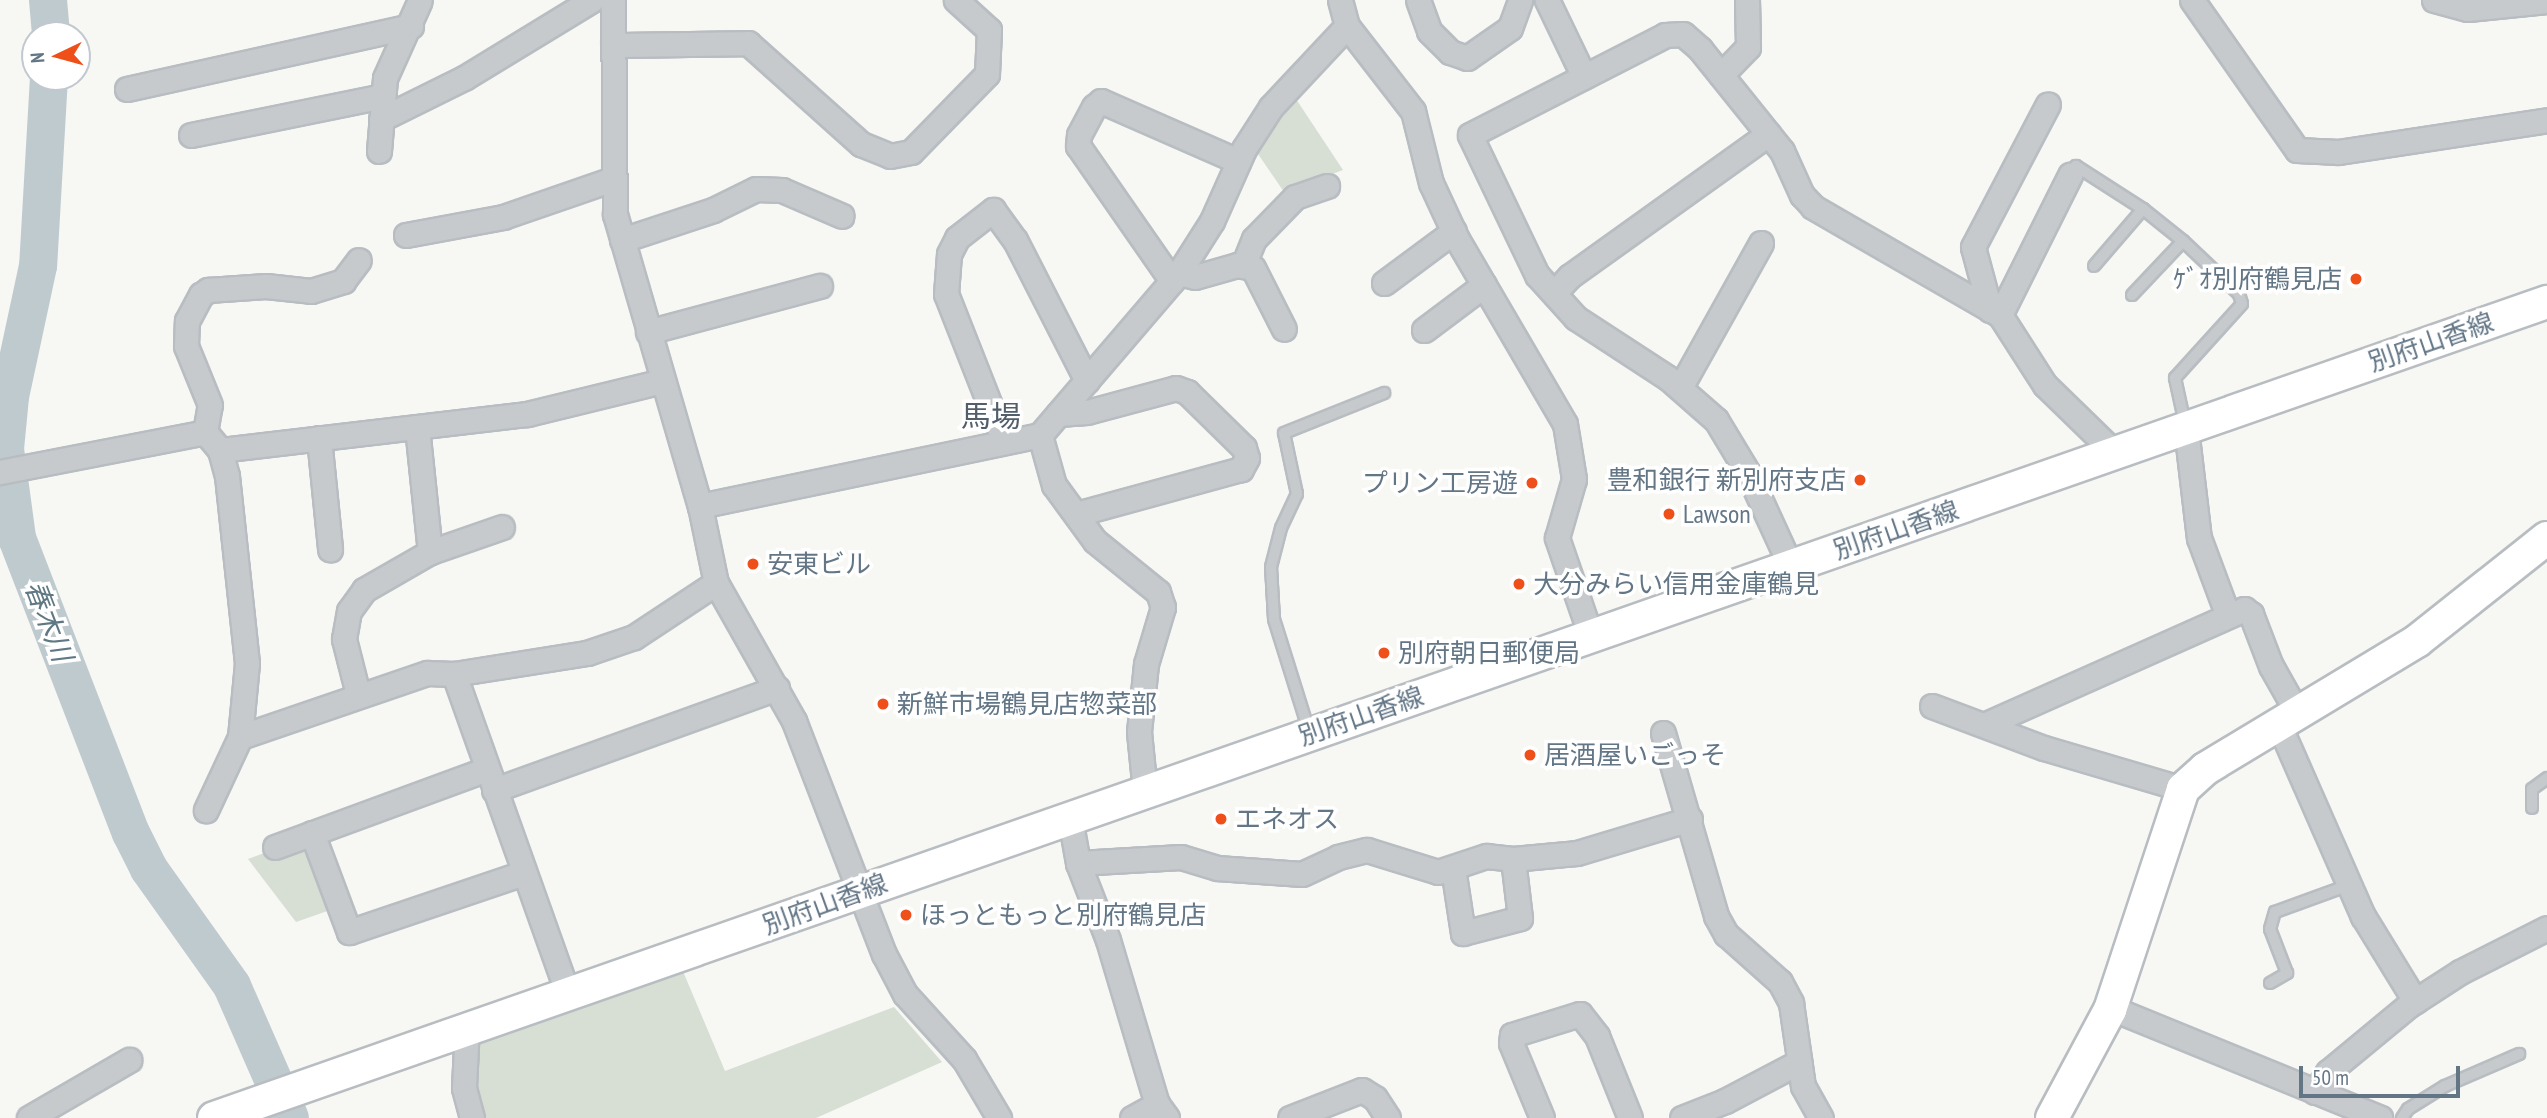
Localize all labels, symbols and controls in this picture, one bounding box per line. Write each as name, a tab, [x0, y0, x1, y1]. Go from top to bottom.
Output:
north arrow	[21, 21, 91, 91]
text: N	[25, 52, 49, 64]
place label: ｹﾞｵ別府鶴見店	[2173, 263, 2342, 295]
marker: ｹﾞｵ別府鶴見店	[2348, 271, 2364, 287]
street label: 別府山香線	[2364, 306, 2498, 378]
district label: 馬場	[961, 398, 1021, 434]
place label: 豊和銀行 新別府支店	[1606, 464, 1846, 496]
place label: プリン工房遊	[1362, 467, 1518, 499]
marker: 豊和銀行 新別府支店	[1852, 472, 1868, 488]
marker: プリン工房遊	[1524, 475, 1540, 491]
street label: 別府山香線	[1829, 494, 1963, 566]
place label: Lawson	[1683, 498, 1751, 530]
marker: Lawson	[1661, 506, 1677, 522]
place label: 安東ビル	[767, 548, 871, 580]
marker: 安東ビル	[745, 556, 761, 572]
place label: 大分みらい信用金庫鶴見	[1533, 568, 1819, 600]
water label: 春木川	[18, 576, 80, 666]
marker: 大分みらい信用金庫鶴見	[1511, 576, 1527, 592]
place label: 別府朝日郵便局	[1398, 637, 1580, 669]
marker: 別府朝日郵便局	[1376, 645, 1392, 661]
street label: 別府山香線	[1294, 680, 1428, 752]
place label: 新鮮市場鶴見店惣菜部	[897, 688, 1157, 720]
marker: 新鮮市場鶴見店惣菜部	[875, 696, 891, 712]
place label: 居酒屋いごっそ	[1544, 739, 1726, 771]
marker: 居酒屋いごっそ	[1522, 747, 1538, 763]
place label: エネオス	[1235, 803, 1339, 835]
marker: エネオス	[1213, 811, 1229, 827]
street label: 別府山香線	[759, 867, 891, 941]
place label: ほっともっと別府鶴見店	[920, 899, 1206, 931]
marker: ほっともっと別府鶴見店	[898, 907, 914, 923]
scale bar	[2302, 1052, 2463, 1096]
text: 50 m	[2312, 1064, 2349, 1091]

